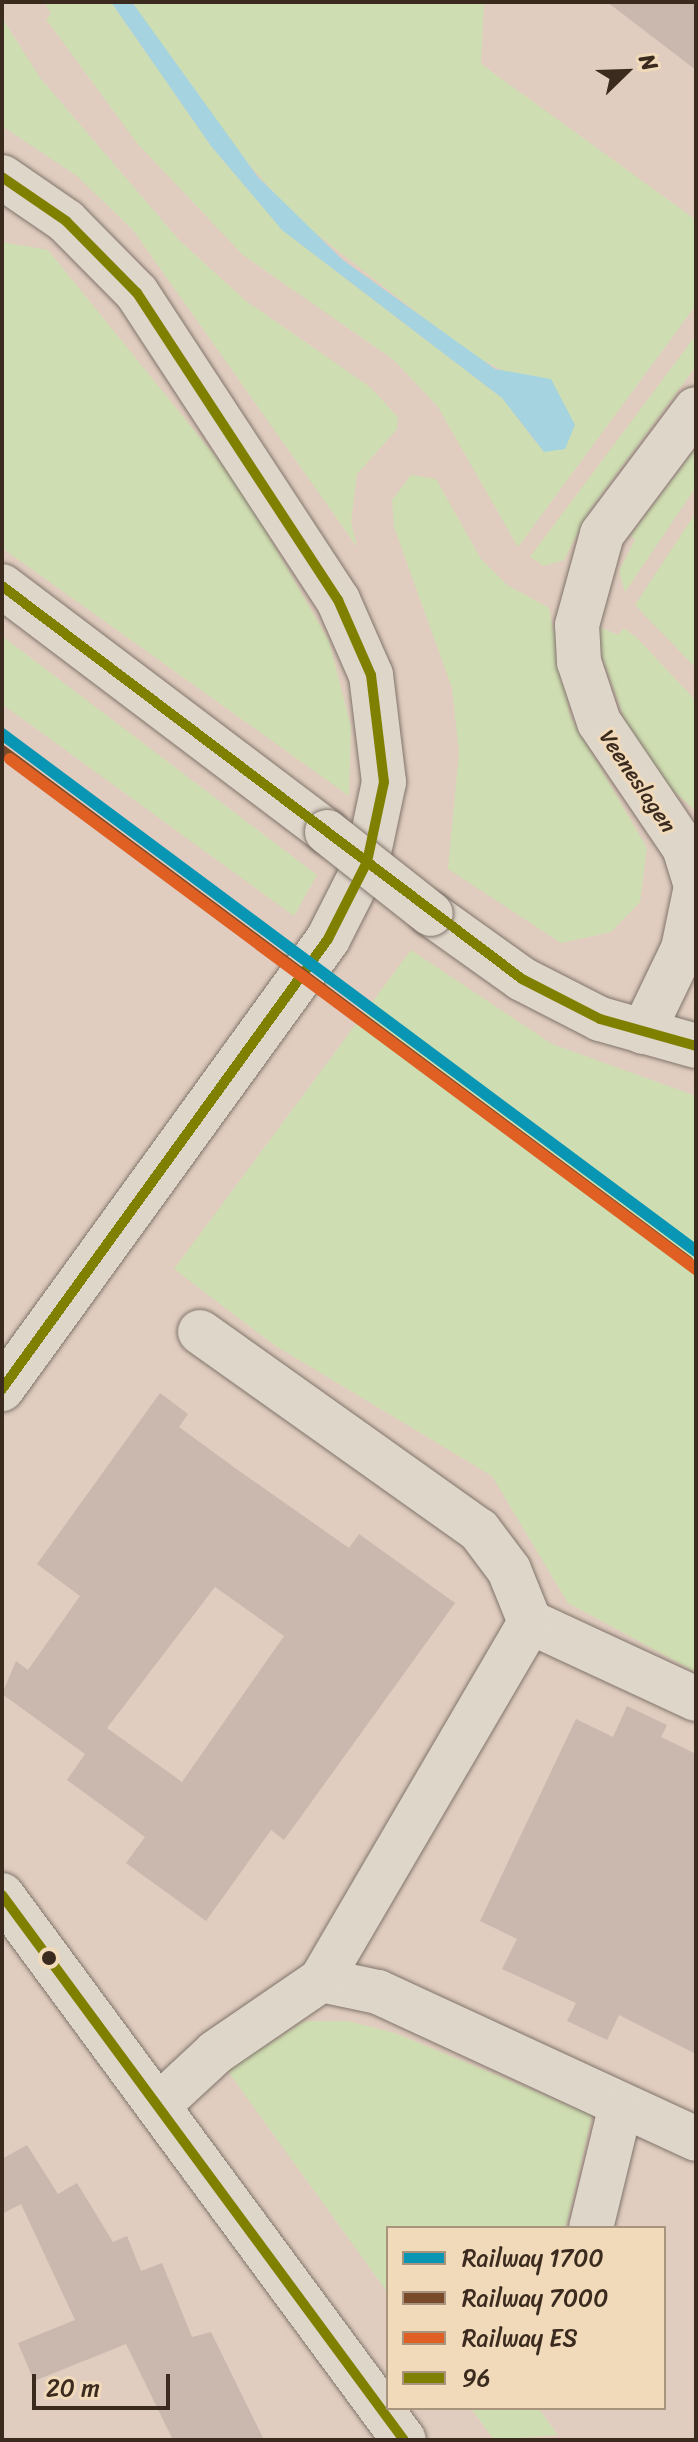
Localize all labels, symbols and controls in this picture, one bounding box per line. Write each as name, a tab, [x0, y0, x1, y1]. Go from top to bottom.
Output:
north arrow	[586, 32, 666, 112]
text: N	[628, 48, 669, 77]
street label: Veeneslagen	[594, 725, 682, 837]
unlabelled marker	[41, 1950, 57, 1966]
legend	[386, 2226, 666, 2410]
text: Railway 1700	[462, 2237, 604, 2279]
text: Railway 7000	[462, 2277, 608, 2319]
text: Railway ES	[462, 2317, 578, 2359]
text: 96	[462, 2357, 490, 2399]
scale bar	[36, 2358, 174, 2408]
text: 20 m	[46, 2367, 100, 2409]

